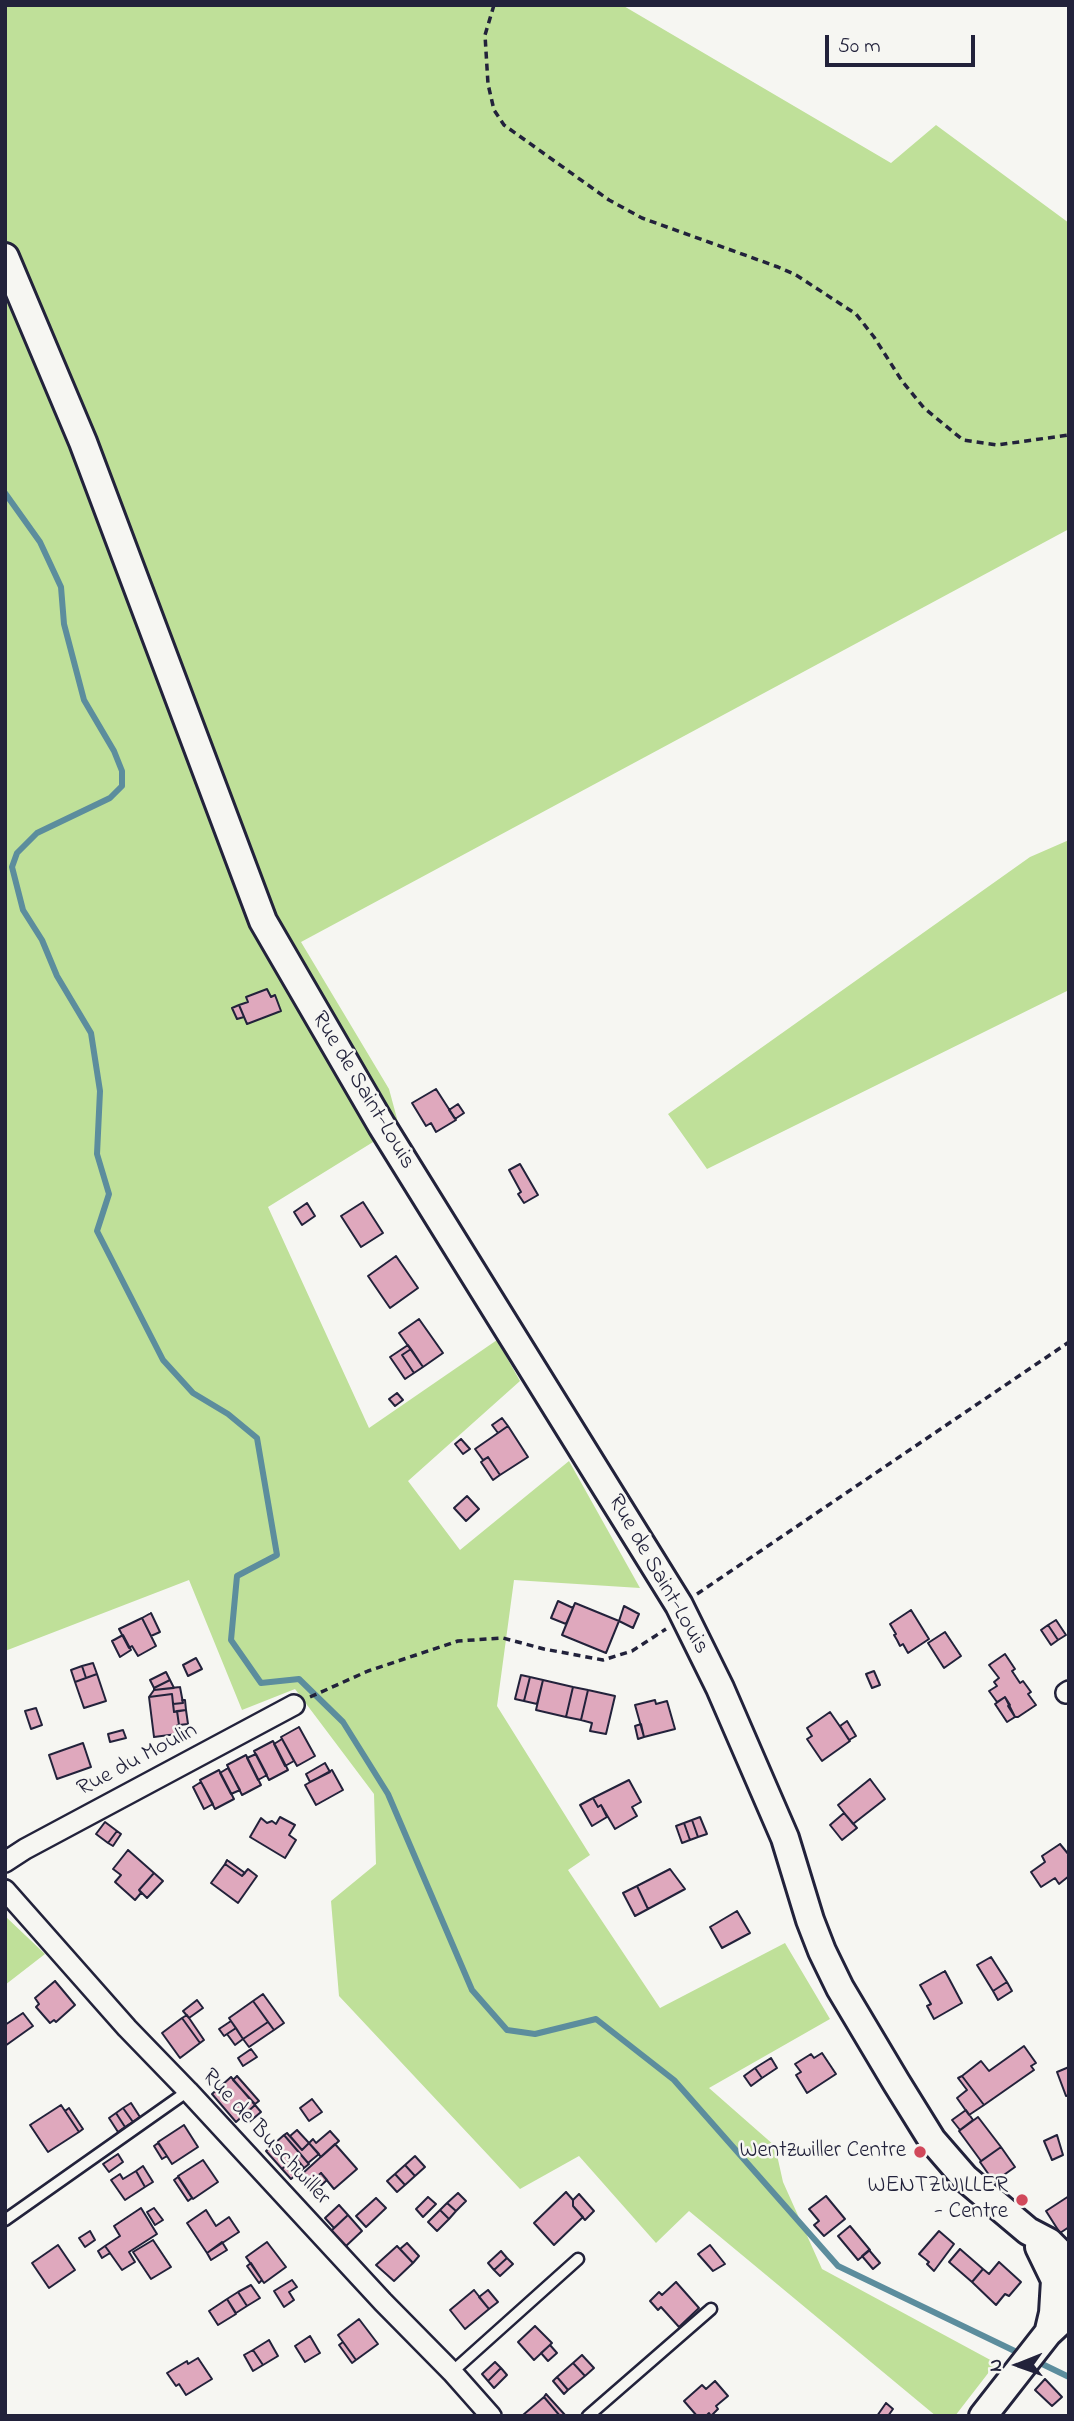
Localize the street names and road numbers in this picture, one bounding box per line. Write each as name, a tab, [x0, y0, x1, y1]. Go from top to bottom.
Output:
street label: Rue de Saint-Louis	[304, 1007, 420, 1175]
street label: Rue de Saint-Louis	[600, 1490, 714, 1660]
street label: Rue du Moulin	[73, 1718, 203, 1804]
street label: Rue de Buschwiller	[195, 2064, 335, 2212]

